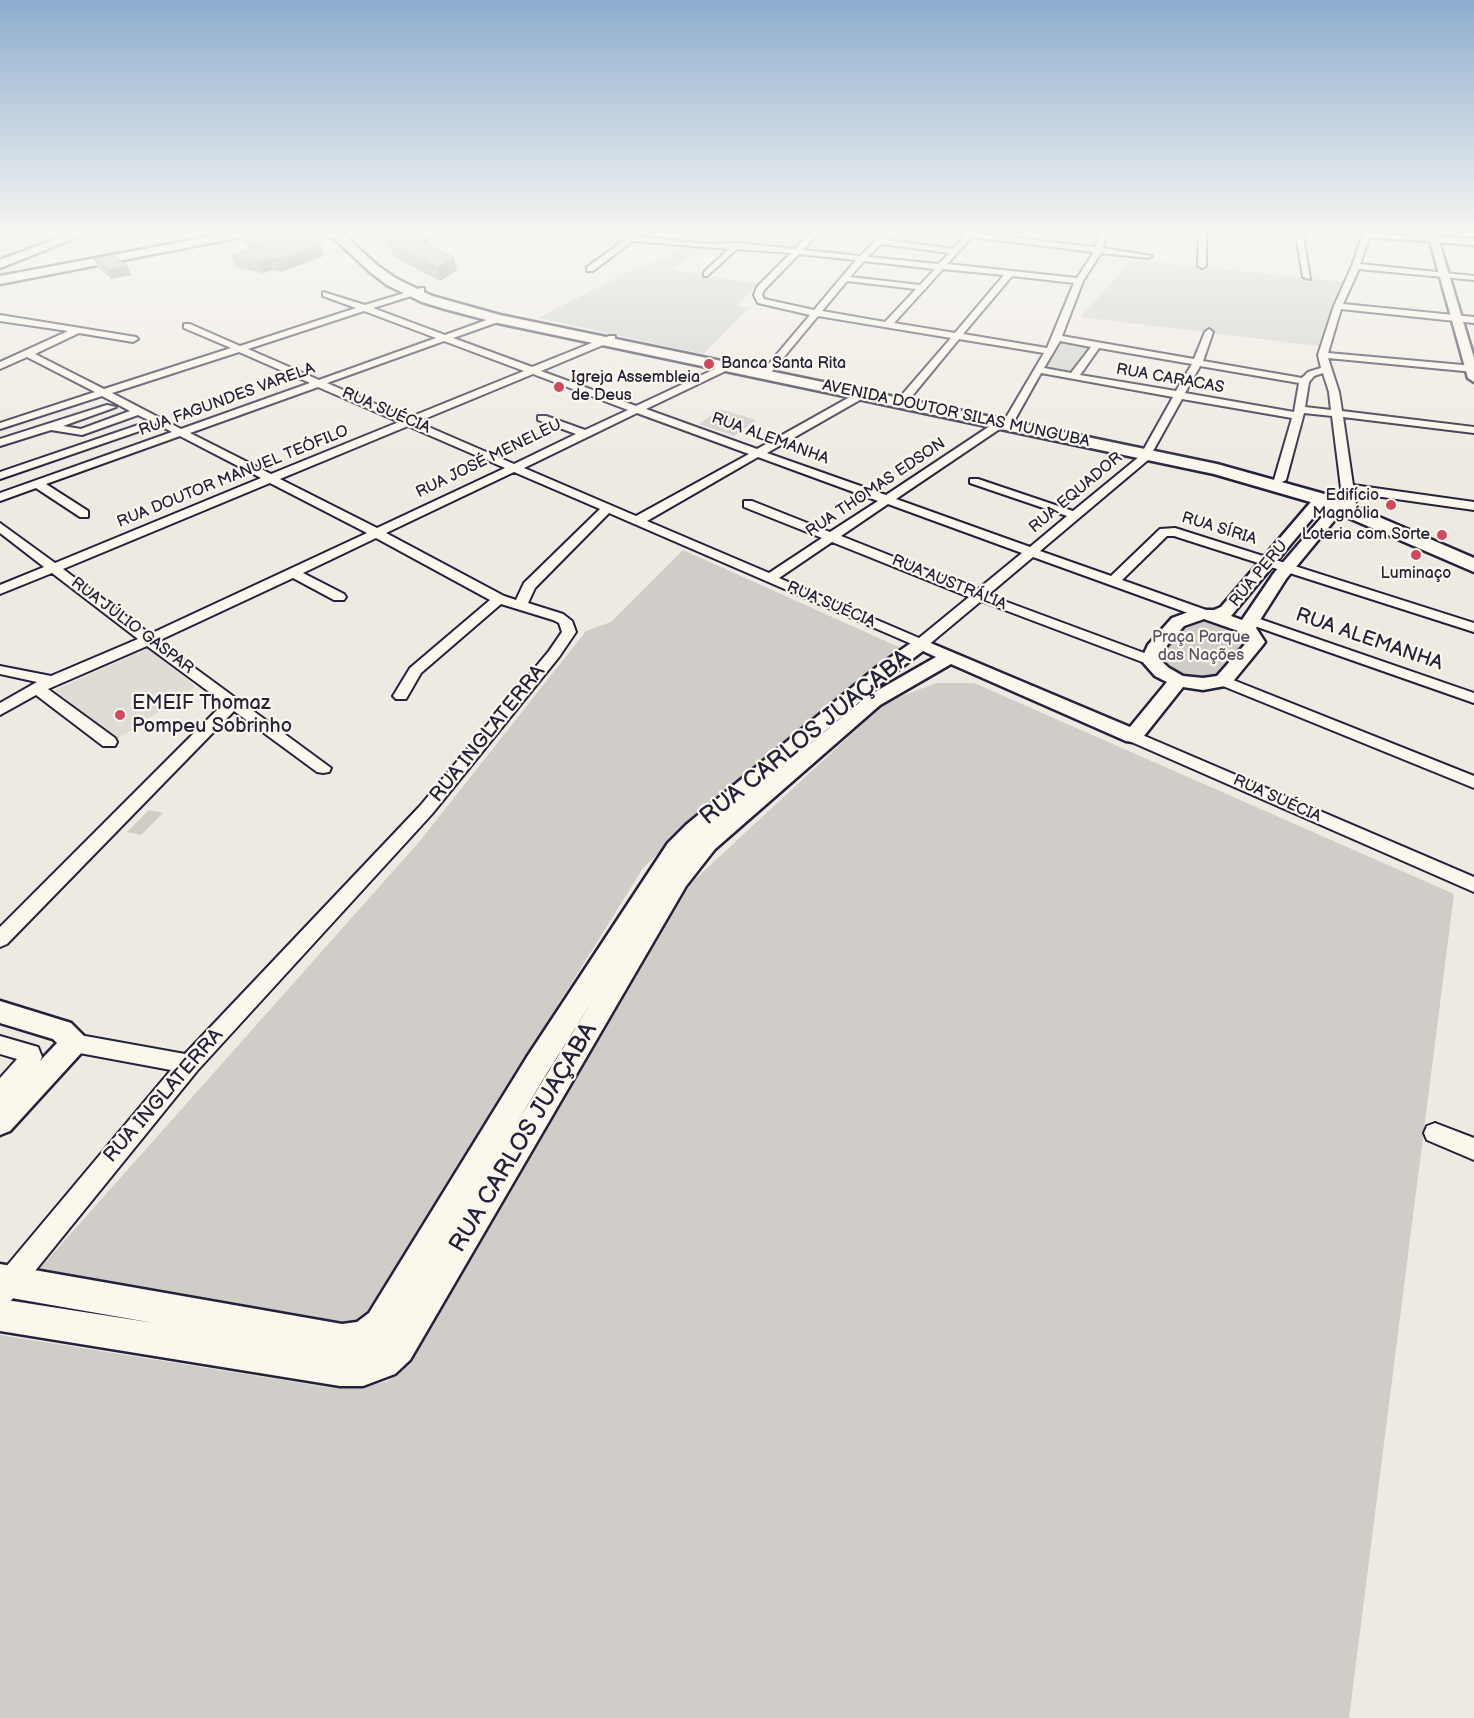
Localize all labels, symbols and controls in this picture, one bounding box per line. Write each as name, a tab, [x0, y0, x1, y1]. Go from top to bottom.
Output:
place label: Banca Santa Rita	[721, 354, 846, 374]
marker: Banca Santa Rita	[702, 357, 716, 371]
street label: RUA FAGUNDES VARELA	[136, 359, 318, 441]
street label: RUA CARACAS	[1114, 360, 1226, 398]
place label: Igreja Assembleia de Deus	[571, 368, 700, 406]
street label: AVENIDA DOUTOR SILAS MUNGUBA	[821, 376, 1091, 452]
marker: Igreja Assembleia de Deus	[552, 380, 566, 394]
street label: RUA SUÉCIA	[339, 384, 433, 438]
street label: RUA ALEMANHA	[709, 409, 831, 469]
street label: RUA JOSÉ MENELEU	[413, 415, 565, 503]
street label: RUA DOUTOR MANUEL TEÓFILO	[114, 422, 352, 532]
street label: RUA THOMAS EDSON	[803, 434, 949, 542]
street label: RUA EQUADOR	[1026, 448, 1126, 538]
place label: Edifício Magnólia	[1312, 486, 1379, 524]
marker: Edifício Magnólia	[1384, 498, 1398, 512]
street label: RUA SÍRIA	[1179, 508, 1259, 550]
place label: Loteria com Sorte	[1302, 525, 1430, 545]
marker: Loteria com Sorte	[1435, 528, 1449, 542]
street label: RUA PERU	[1226, 537, 1292, 611]
marker: Luminaço	[1409, 548, 1423, 562]
street label: RUA AUSTRÁLIA	[889, 551, 1009, 615]
place label: Luminaço	[1381, 564, 1451, 584]
street label: RUA JÚLIO GASPAR	[67, 574, 197, 678]
street label: RUA SUÉCIA	[784, 578, 878, 632]
street label: RUA ALEMANHA	[1292, 604, 1446, 676]
park label: Praça Parque das Nações	[1152, 628, 1250, 666]
street label: RUA CARLOS JUAÇABA	[695, 644, 917, 832]
street label: RUA INGLATERRA	[425, 660, 551, 808]
place label: EMEIF Thomaz Pompeu Sobrinho	[132, 692, 292, 739]
marker: EMEIF Thomaz Pompeu Sobrinho	[113, 708, 127, 722]
street label: RUA SUÉCIA	[1230, 771, 1324, 827]
street label: RUA CARLOS JUAÇABA	[444, 1018, 604, 1258]
street label: RUA INGLATERRA	[99, 1024, 229, 1168]

